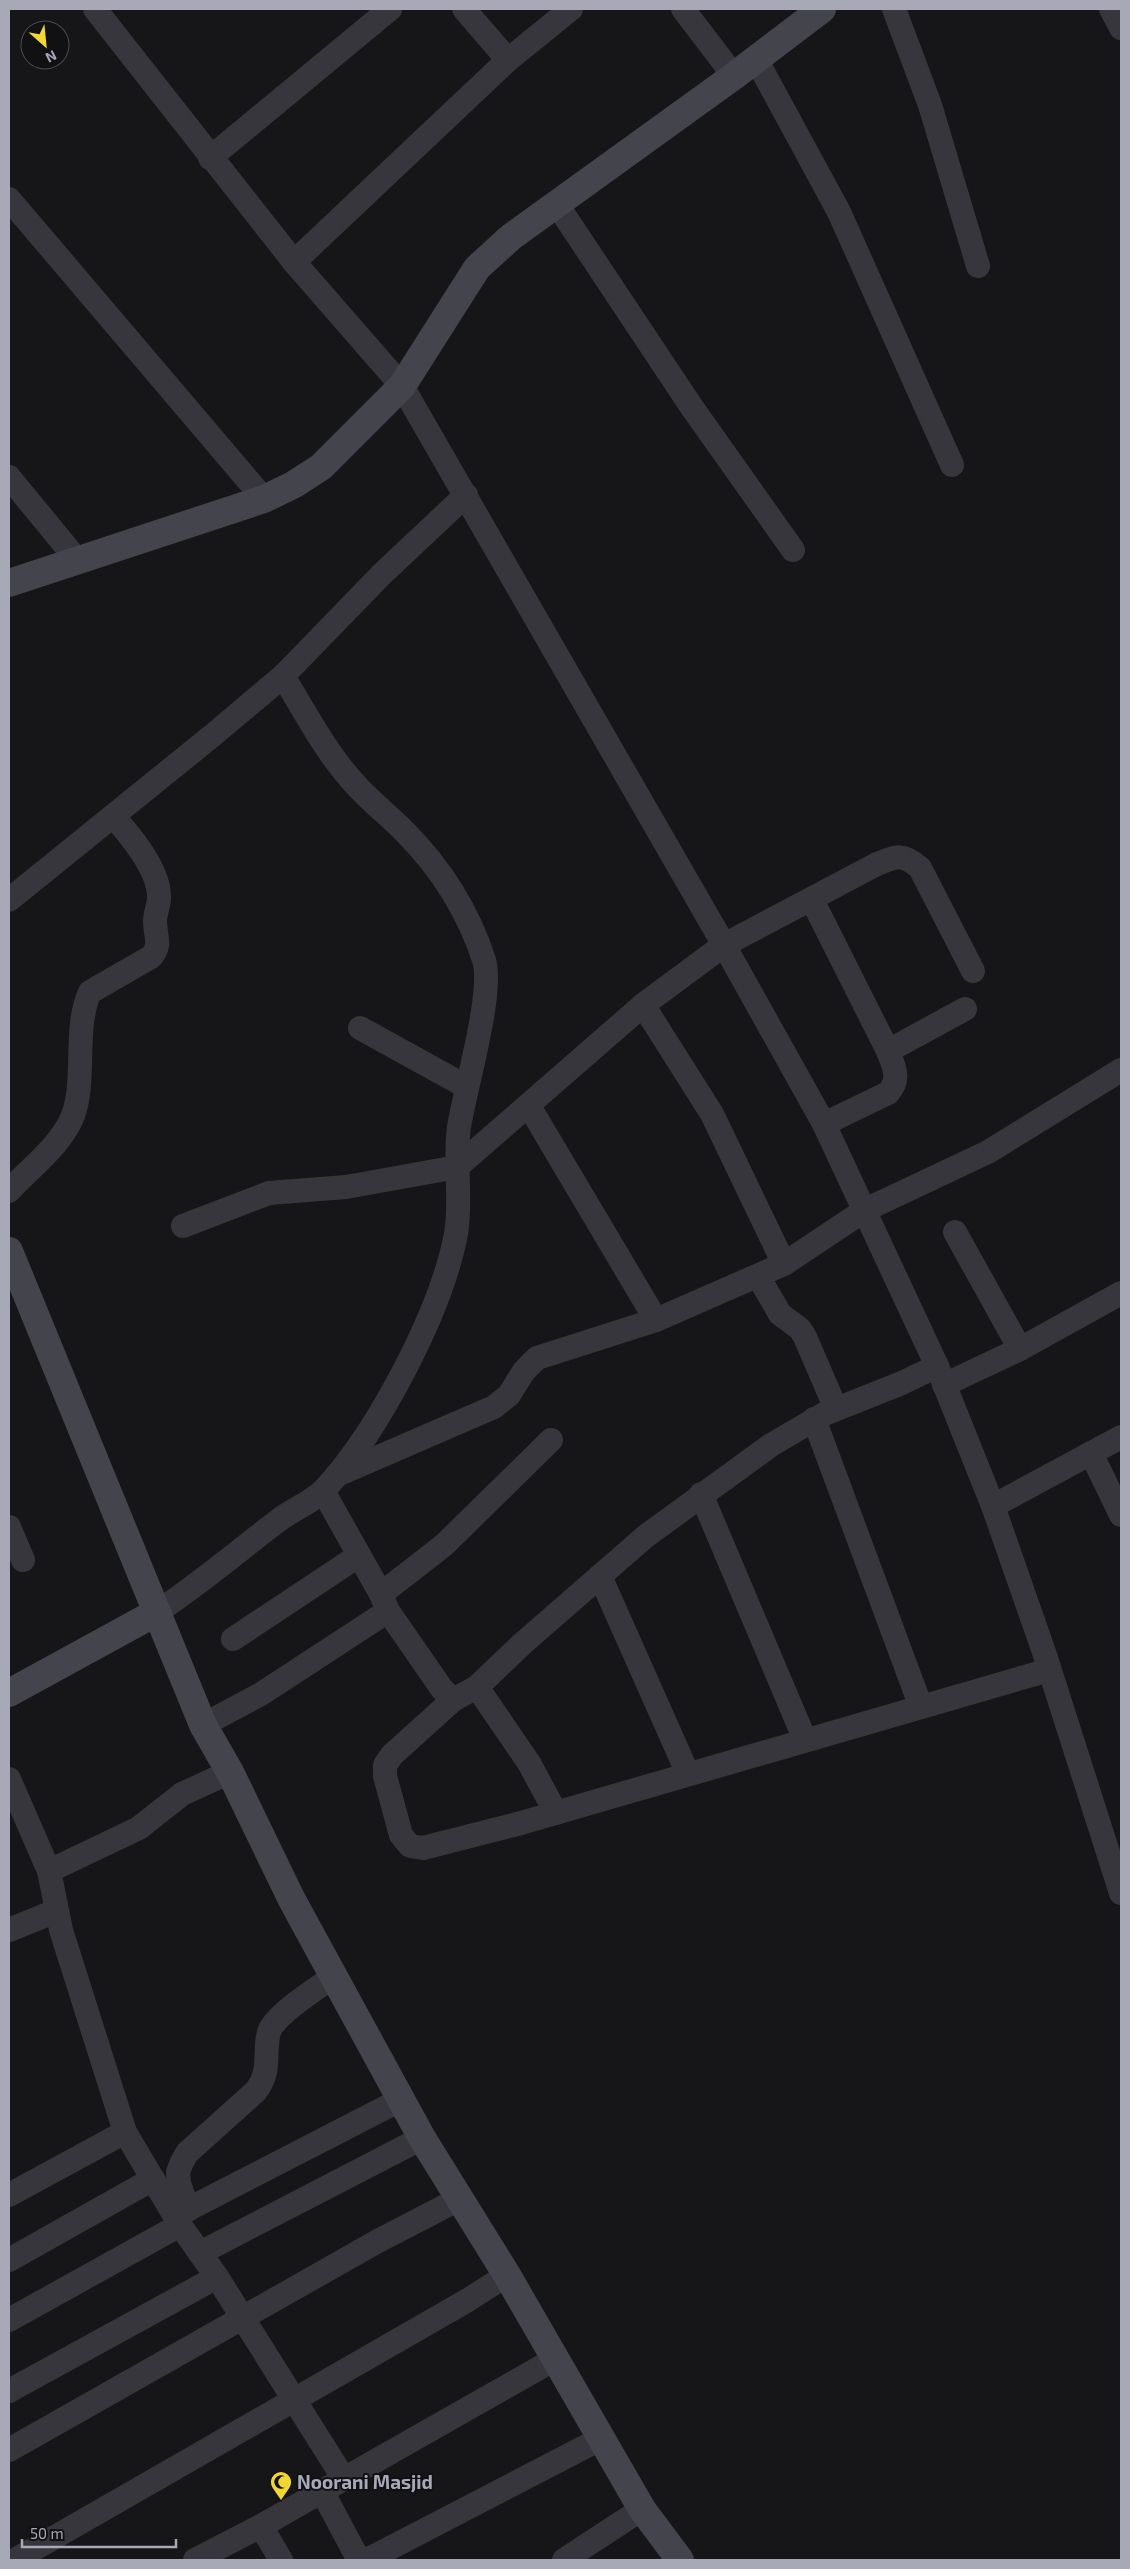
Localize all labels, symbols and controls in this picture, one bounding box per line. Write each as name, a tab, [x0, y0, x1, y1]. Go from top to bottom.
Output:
north arrow	[20, 20, 70, 70]
text: N	[43, 47, 59, 67]
mosque icon: Noorani Masjid	[269, 2470, 293, 2501]
place label: Noorani Masjid	[297, 2470, 433, 2493]
scale bar	[22, 2516, 176, 2548]
text: 50 m	[30, 2524, 64, 2542]

